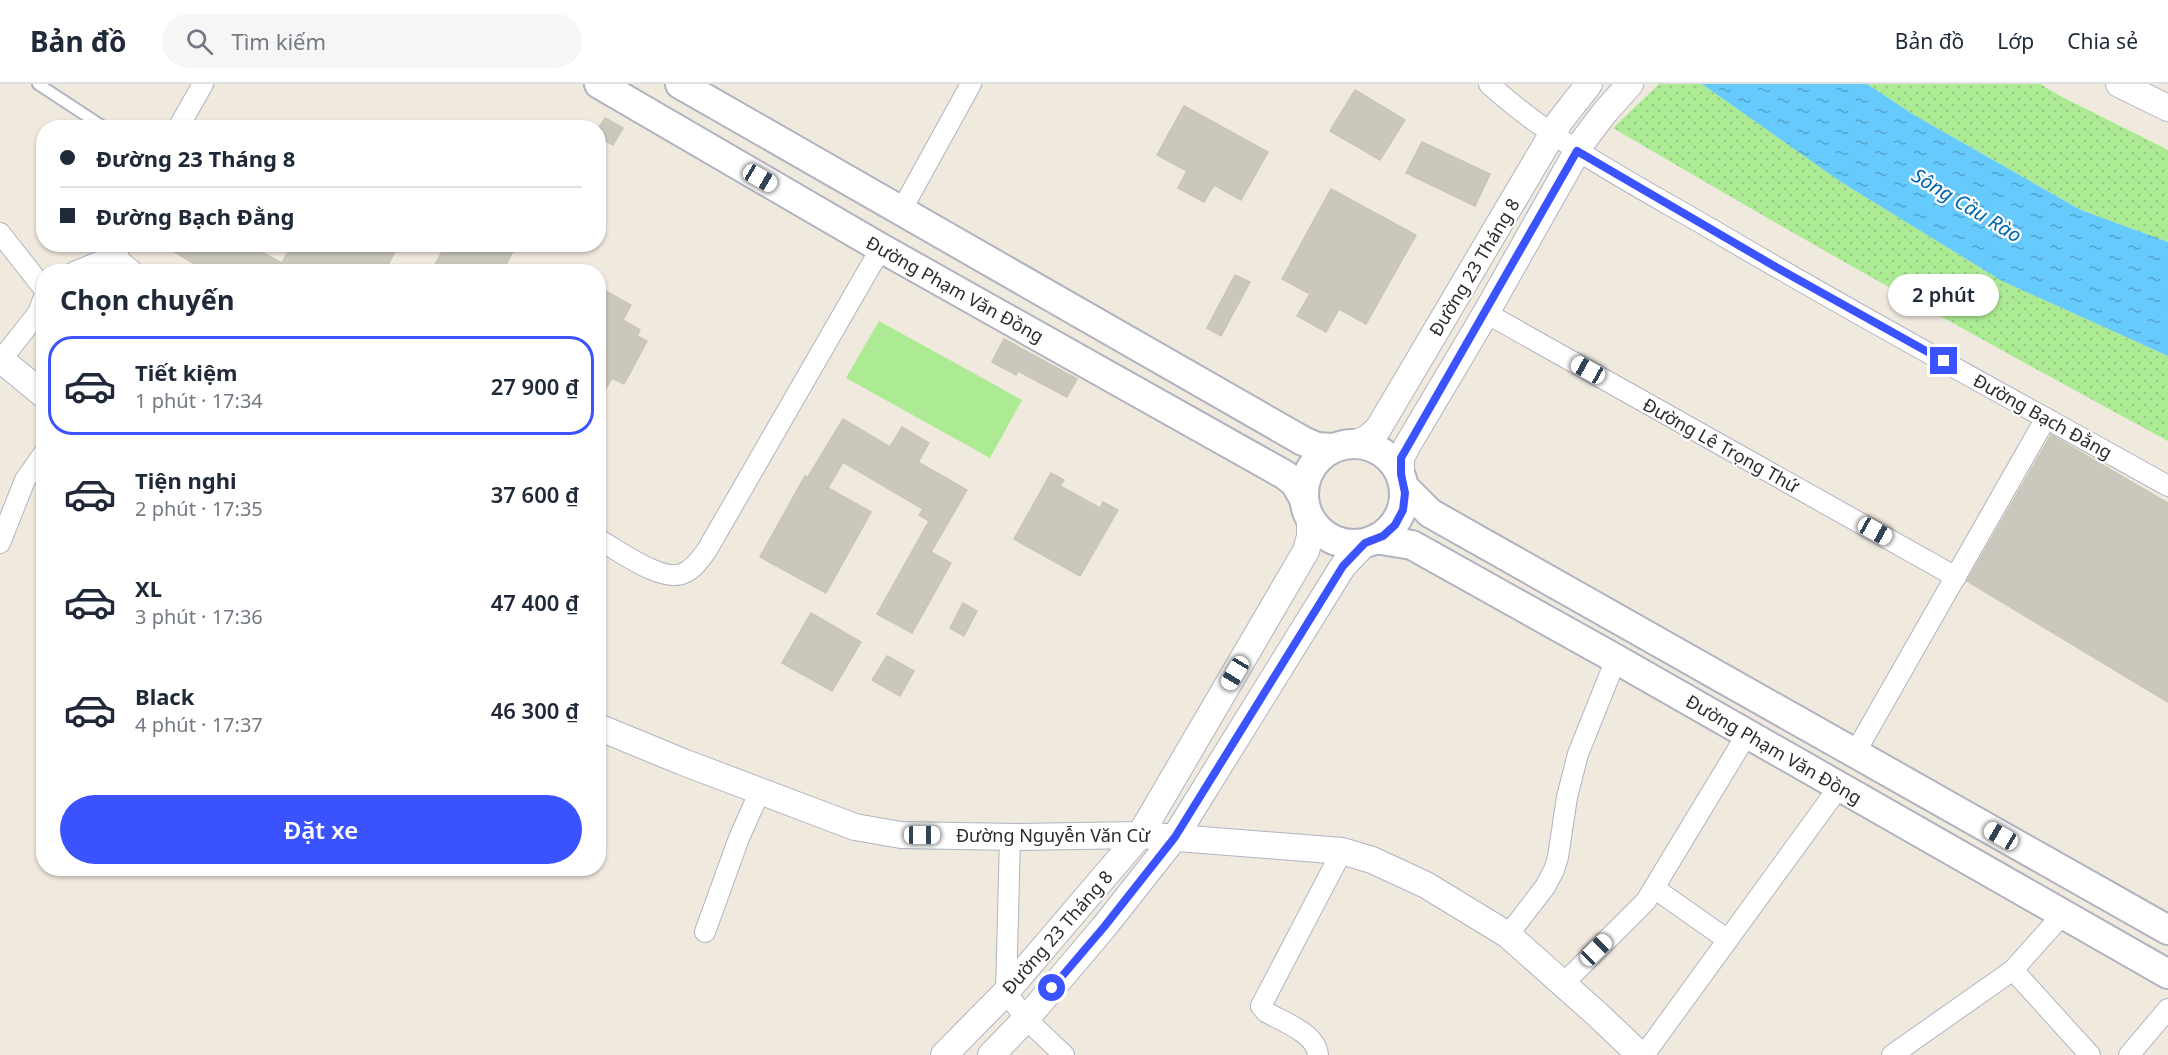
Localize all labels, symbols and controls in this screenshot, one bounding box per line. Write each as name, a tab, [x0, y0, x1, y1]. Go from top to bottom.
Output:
search box	[162, 14, 582, 68]
text: Bản đồ	[30, 22, 126, 60]
icon: search	[183, 25, 216, 58]
text: Tìm kiếm	[231, 26, 326, 56]
text: Bản đồ	[1895, 27, 1964, 55]
text: Lớp	[1997, 27, 2034, 55]
text: Chia sẻ	[2067, 27, 2138, 55]
text: Đường 23 Tháng 8	[96, 143, 295, 173]
car	[740, 161, 780, 195]
water label: Sông Cầu Rào	[1907, 162, 2027, 248]
street label: Đường 23 Tháng 8	[1423, 194, 1525, 340]
text: Đường Bạch Đằng	[96, 201, 294, 231]
street label: Đường Phạm Văn Đồng	[862, 230, 1048, 348]
callout: 2 phút	[1888, 274, 2000, 316]
text: Chọn chuyến	[60, 281, 234, 318]
text: 2 phút	[1912, 281, 1975, 308]
route end	[1930, 347, 1957, 374]
car	[1568, 353, 1608, 387]
text: Tiết kiệm	[135, 357, 237, 387]
icon: car	[63, 359, 117, 413]
street label: Đường Bạch Đằng	[1969, 368, 2117, 464]
text: 27 900 ₫	[491, 371, 579, 401]
text: 1 phút · 17:34	[135, 387, 263, 414]
street label: Đường Lê Trọng Thứ	[1639, 392, 1804, 498]
text: Tiện nghi	[135, 465, 237, 495]
icon: car	[63, 467, 117, 521]
text: 37 600 ₫	[491, 479, 579, 509]
text: 2 phút · 17:35	[135, 495, 263, 522]
car	[1855, 514, 1895, 548]
text: XL	[135, 573, 162, 603]
icon: car	[63, 575, 117, 629]
text: 47 400 ₫	[491, 587, 579, 617]
text: 3 phút · 17:36	[135, 603, 263, 630]
car	[1218, 653, 1252, 693]
text: Black	[135, 681, 194, 711]
icon: car	[63, 683, 117, 737]
street label: Đường Phạm Văn Đồng	[1682, 689, 1866, 809]
text: 46 300 ₫	[491, 695, 579, 725]
text: 4 phút · 17:37	[135, 711, 263, 738]
button: Đặt xe	[60, 795, 582, 864]
car	[1981, 819, 2021, 853]
street label: Đường Nguyễn Văn Cừ	[956, 823, 1151, 847]
car	[904, 826, 940, 844]
street label: Đường 23 Tháng 8	[996, 865, 1118, 999]
car	[1577, 931, 1615, 969]
route start	[1038, 974, 1065, 1001]

